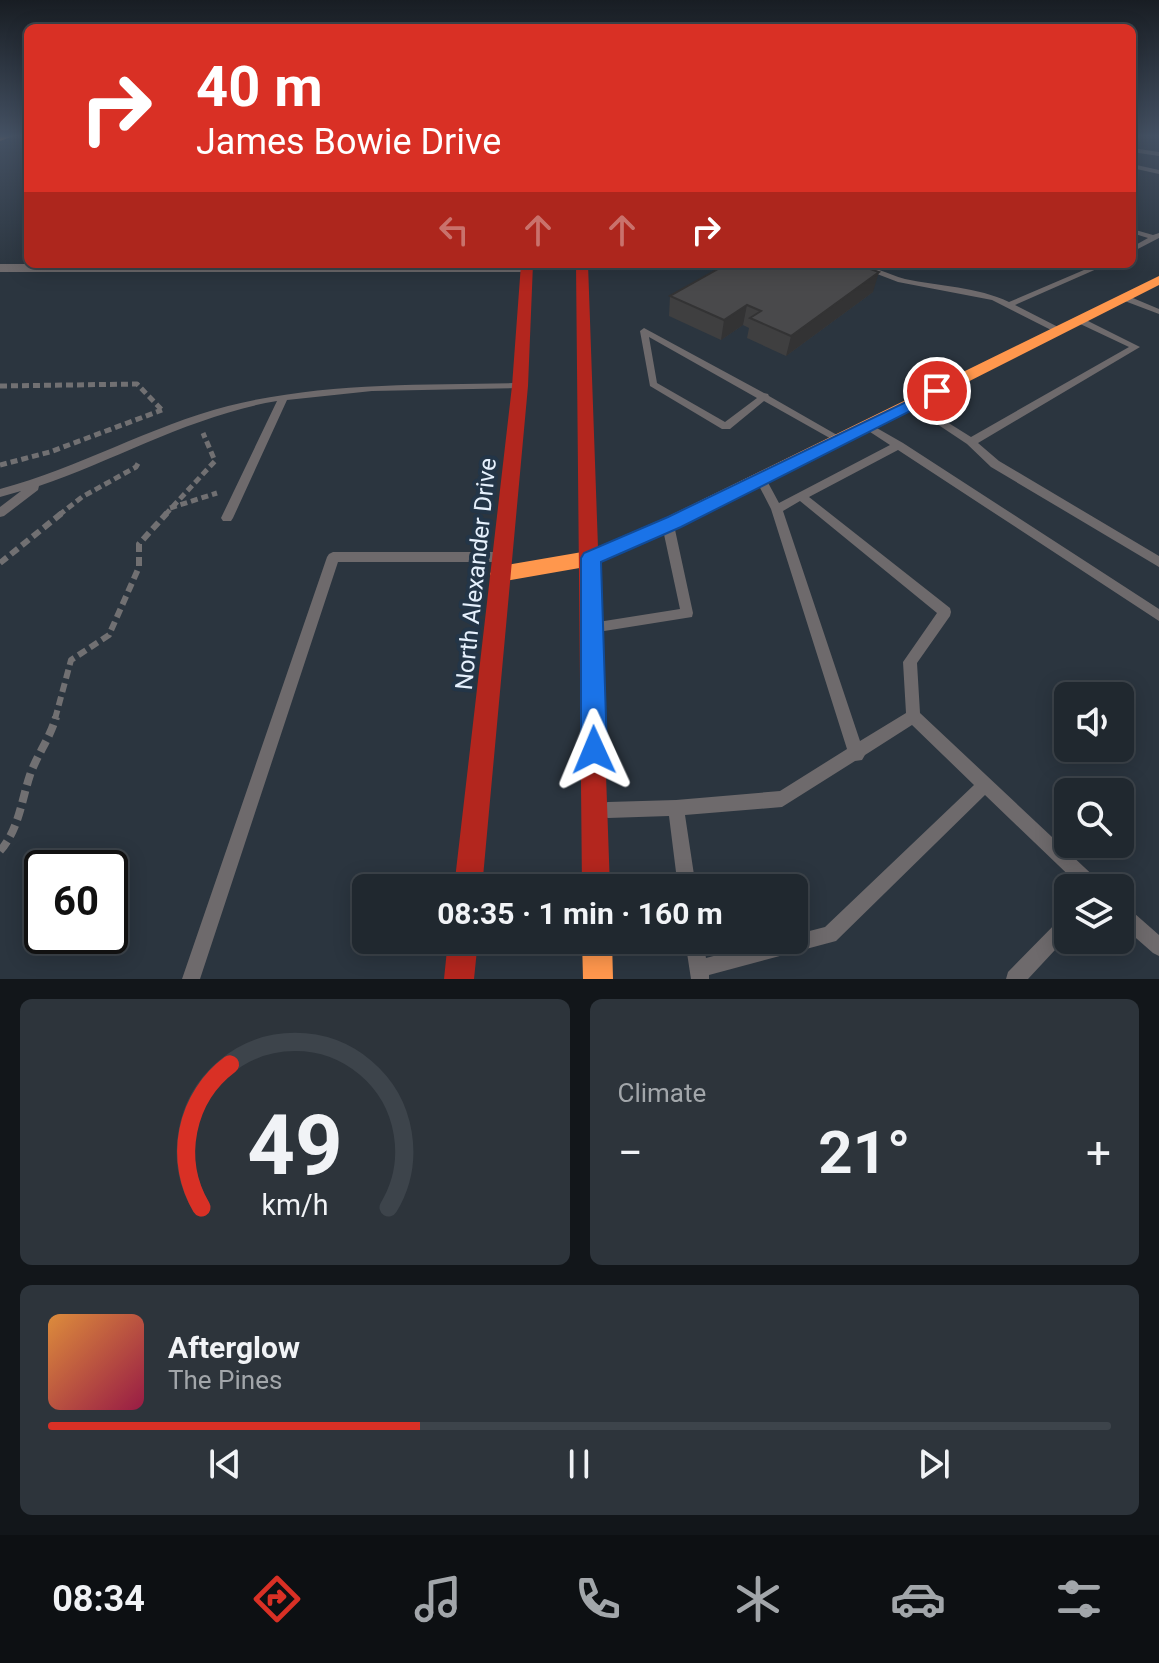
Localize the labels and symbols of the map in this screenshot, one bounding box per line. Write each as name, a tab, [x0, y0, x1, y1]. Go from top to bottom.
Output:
pin	[903, 357, 971, 425]
street label: North Alexander Drive	[450, 457, 502, 691]
position arrow	[552, 708, 636, 792]
speed limit sign: 60	[24, 850, 128, 954]

